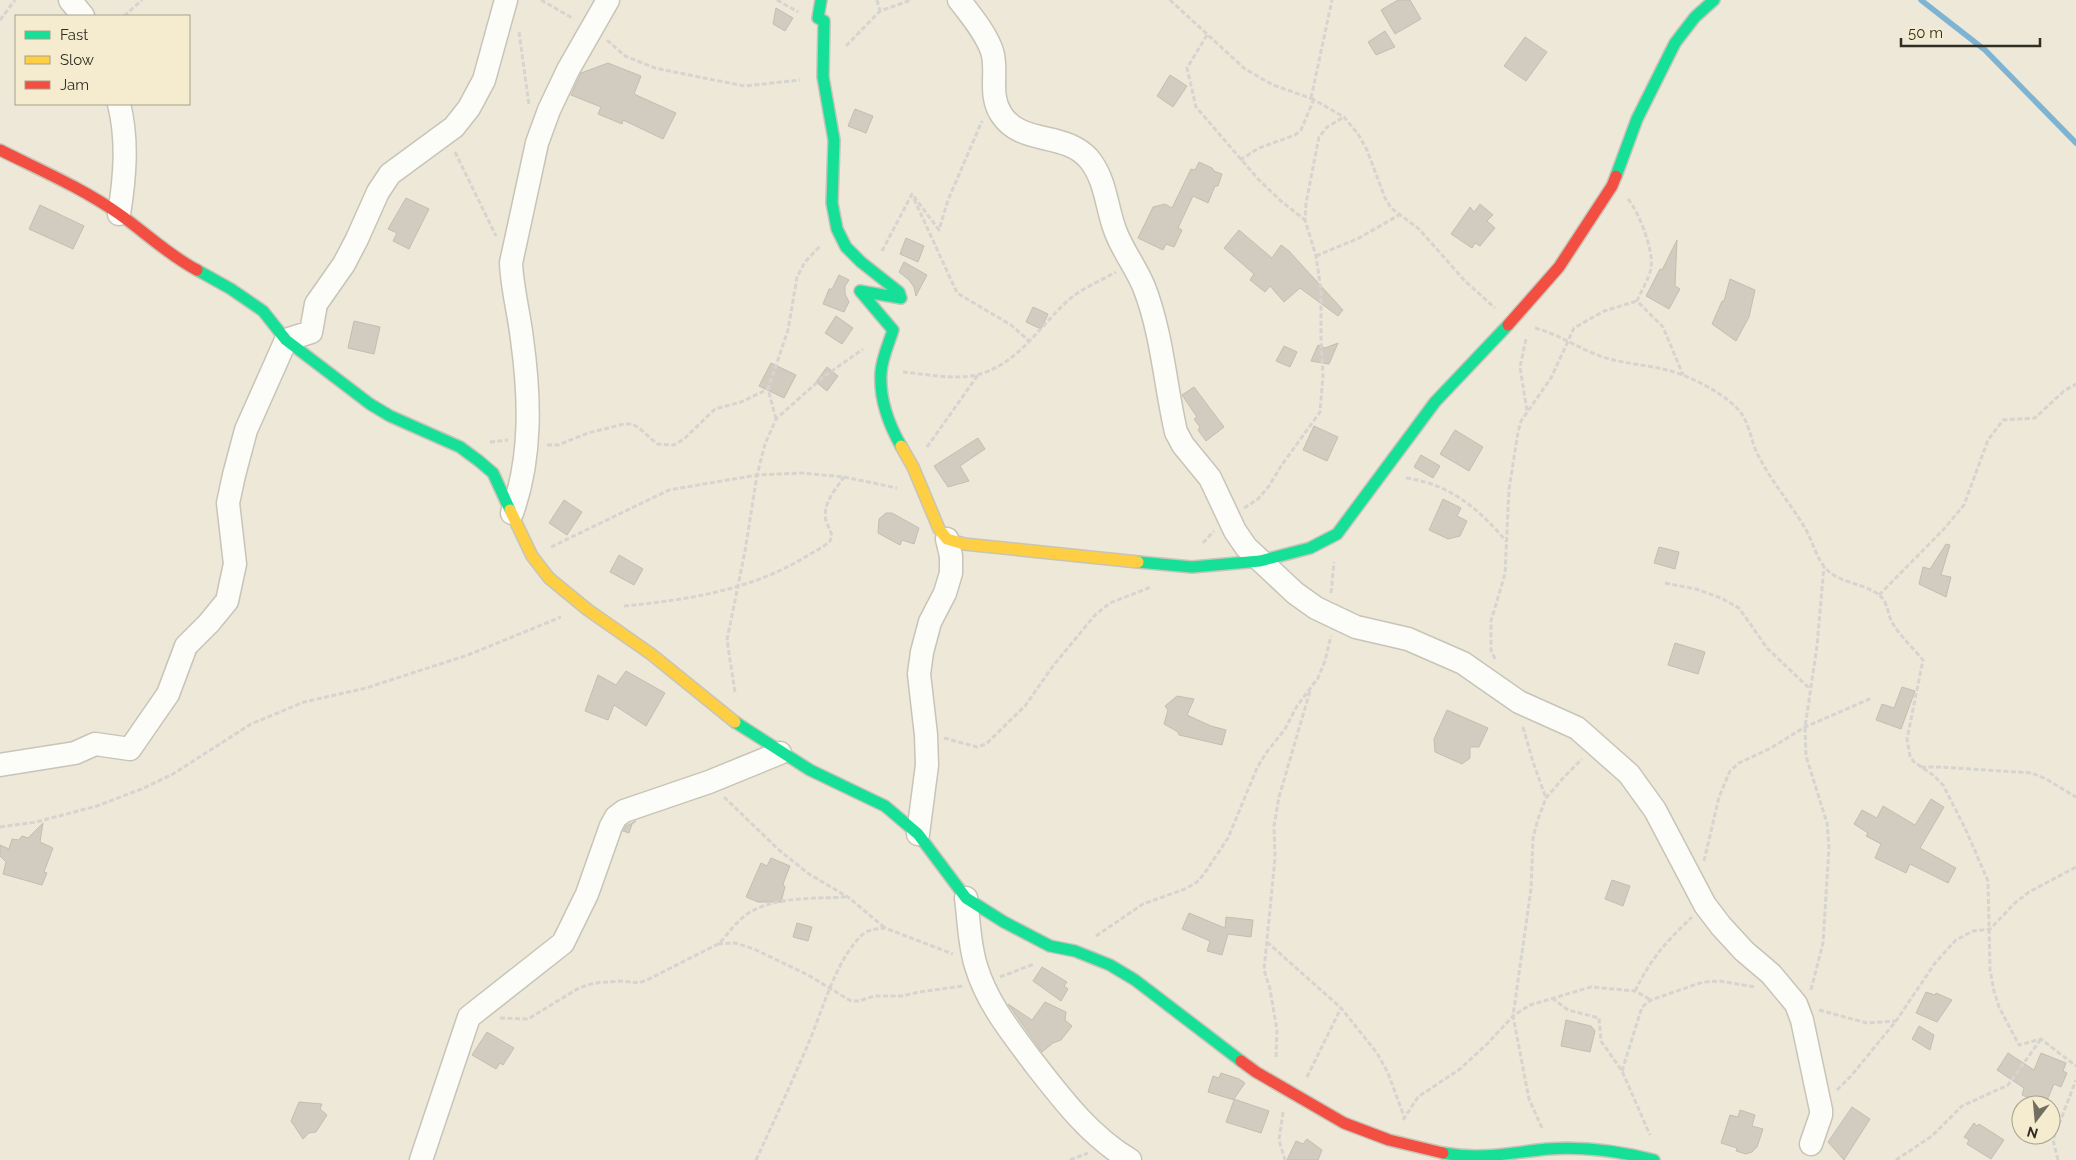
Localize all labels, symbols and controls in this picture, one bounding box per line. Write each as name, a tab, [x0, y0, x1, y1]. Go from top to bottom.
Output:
legend	[15, 15, 190, 105]
scale bar	[1901, 15, 2040, 47]
text: 50 m	[1908, 24, 1943, 42]
text: Fast	[60, 26, 88, 44]
text: Slow	[60, 51, 94, 69]
text: Jam	[60, 76, 89, 94]
north arrow	[2011, 1095, 2061, 1145]
text: N	[2025, 1123, 2040, 1142]

